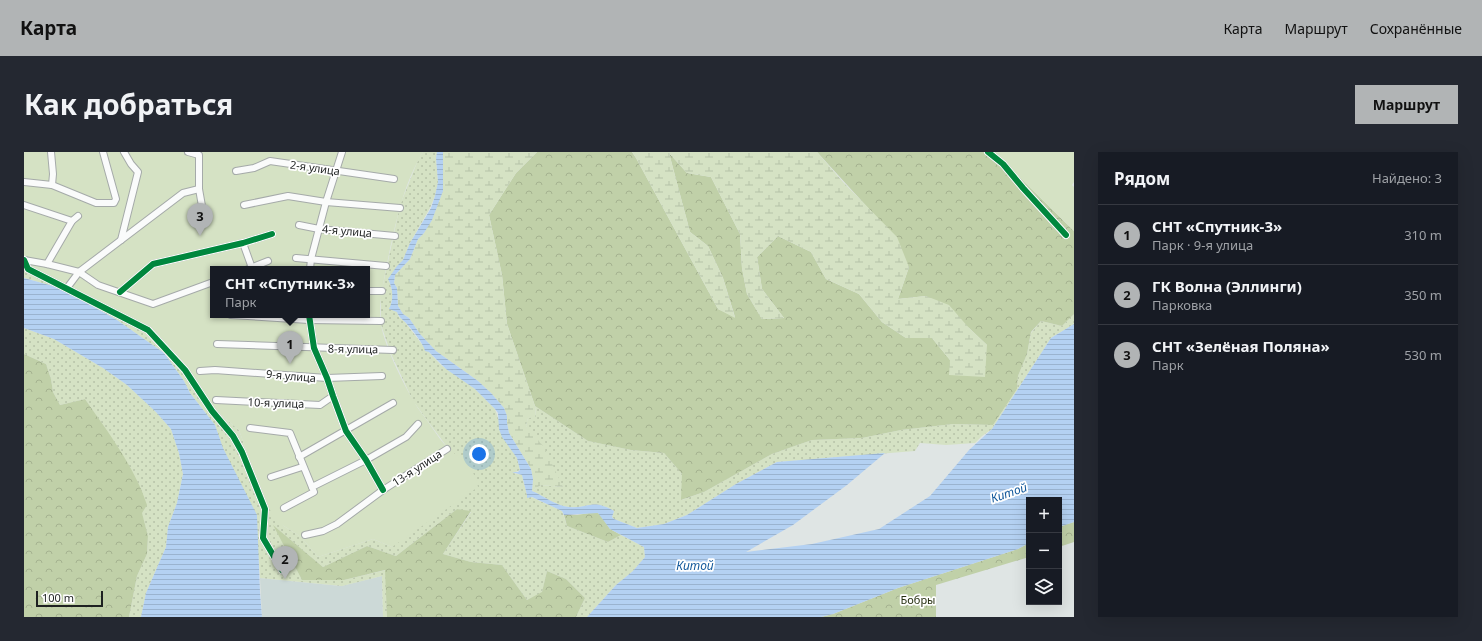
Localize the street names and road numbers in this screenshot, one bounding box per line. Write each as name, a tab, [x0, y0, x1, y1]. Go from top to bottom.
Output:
street label: 2-я улица	[289, 157, 341, 178]
street label: 4-я улица	[321, 221, 373, 240]
street label: 8-я улица	[328, 341, 378, 356]
street label: 9-я улица	[265, 366, 317, 385]
street label: 10-я улица	[248, 394, 305, 411]
street label: 13-я улица	[389, 446, 445, 489]

